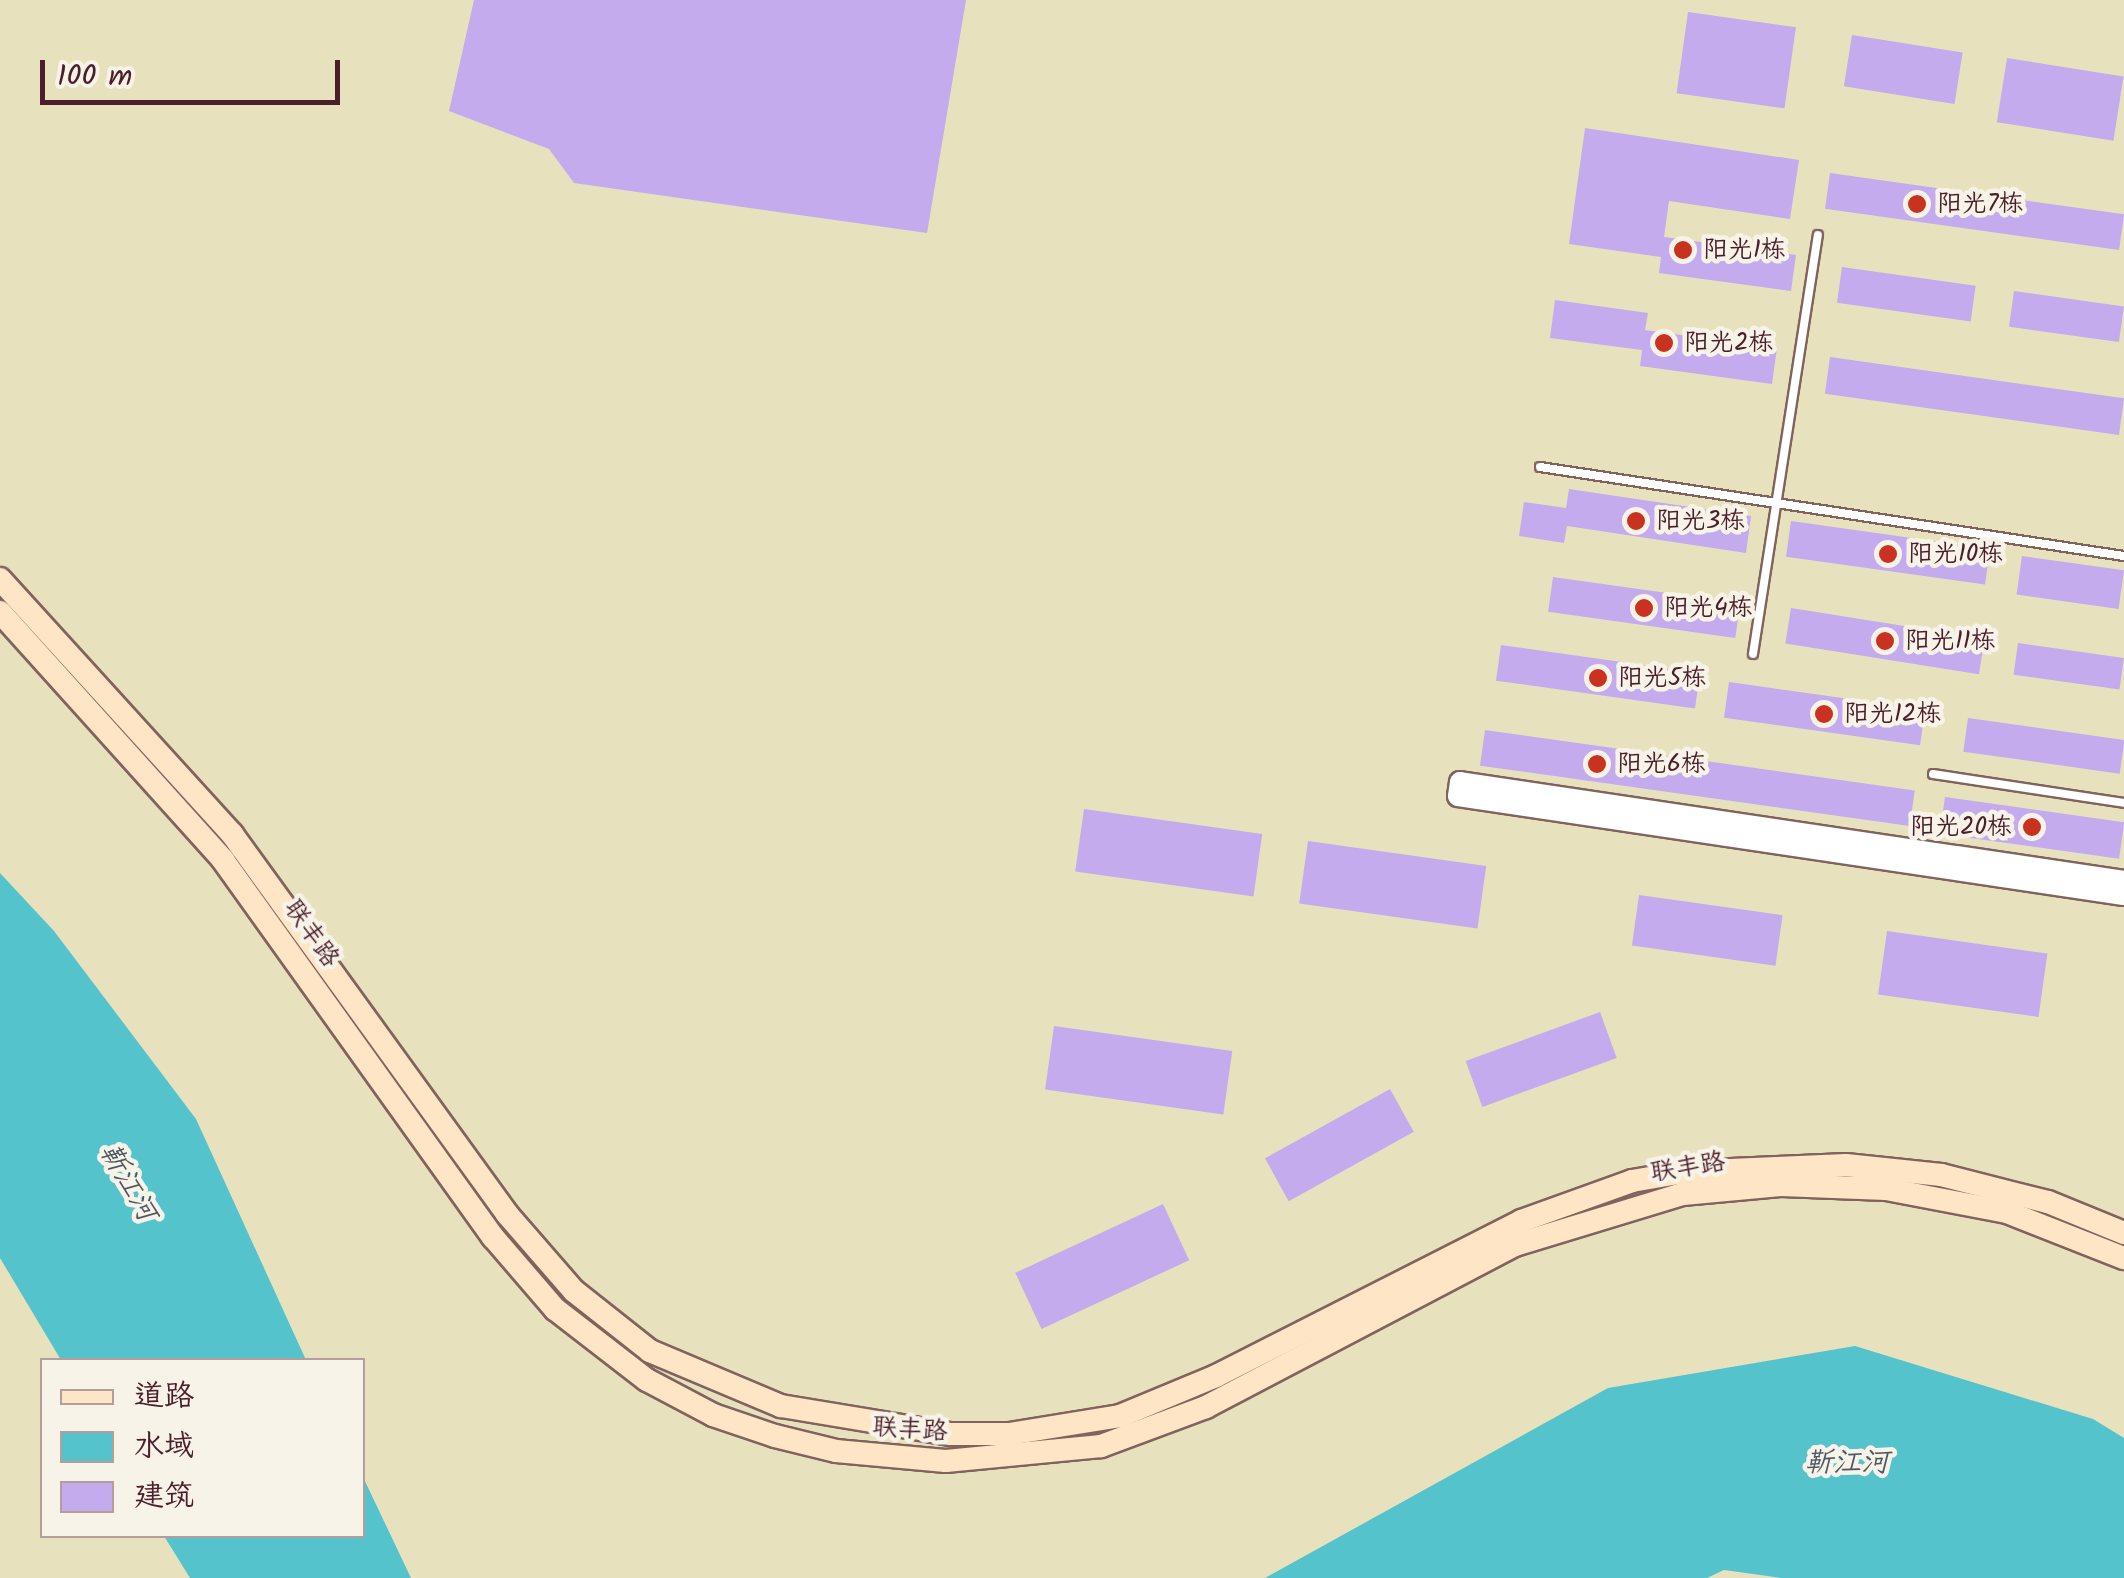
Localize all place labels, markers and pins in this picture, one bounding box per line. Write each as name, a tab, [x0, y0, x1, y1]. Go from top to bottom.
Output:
place label: 阳光7栋	[1937, 189, 2024, 219]
marker: 阳光7栋	[1906, 193, 1928, 215]
place label: 阳光1栋	[1703, 235, 1786, 265]
marker: 阳光1栋	[1672, 239, 1694, 261]
place label: 阳光2栋	[1684, 328, 1774, 358]
marker: 阳光2栋	[1653, 332, 1675, 354]
place label: 阳光3栋	[1656, 506, 1745, 536]
marker: 阳光3栋	[1625, 510, 1647, 532]
place label: 阳光10栋	[1908, 539, 2003, 569]
marker: 阳光10栋	[1877, 543, 1899, 565]
place label: 阳光4栋	[1664, 593, 1753, 623]
marker: 阳光4栋	[1633, 597, 1655, 619]
place label: 阳光11栋	[1905, 626, 1996, 656]
marker: 阳光11栋	[1874, 630, 1896, 652]
place label: 阳光5栋	[1618, 663, 1706, 693]
marker: 阳光5栋	[1587, 667, 1609, 689]
place label: 阳光12栋	[1844, 699, 1941, 729]
marker: 阳光12栋	[1813, 703, 1835, 725]
place label: 阳光6栋	[1617, 749, 1706, 779]
marker: 阳光6栋	[1586, 753, 1608, 775]
place label: 阳光20栋	[1910, 812, 2012, 842]
marker: 阳光20栋	[2021, 816, 2043, 838]

